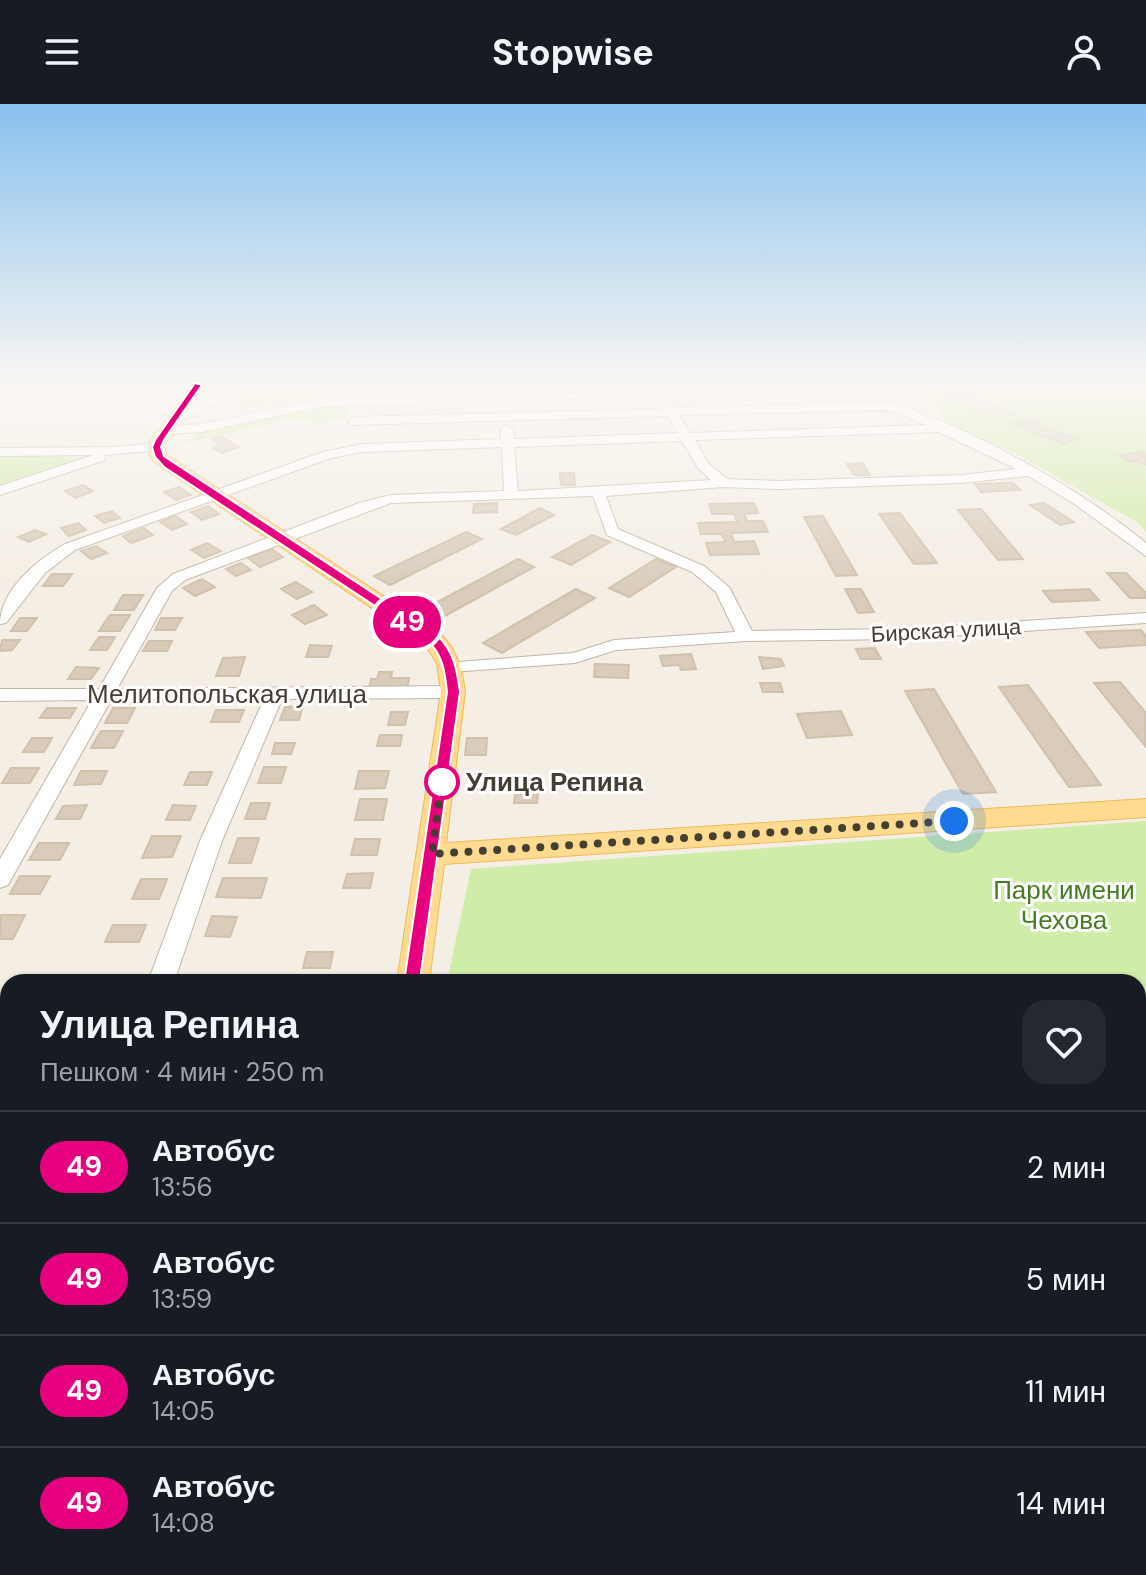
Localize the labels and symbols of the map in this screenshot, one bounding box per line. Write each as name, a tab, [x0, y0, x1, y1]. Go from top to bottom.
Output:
line badge: 49	[371, 596, 443, 648]
street label: Бирская улица	[870, 612, 1023, 649]
street label: Мелитопольская улица	[87, 677, 367, 711]
marker: Улица Репина	[425, 765, 459, 799]
place label: Улица Репина	[466, 765, 643, 799]
your location	[934, 801, 974, 841]
park label: Парк имени Чехова	[993, 873, 1135, 937]

